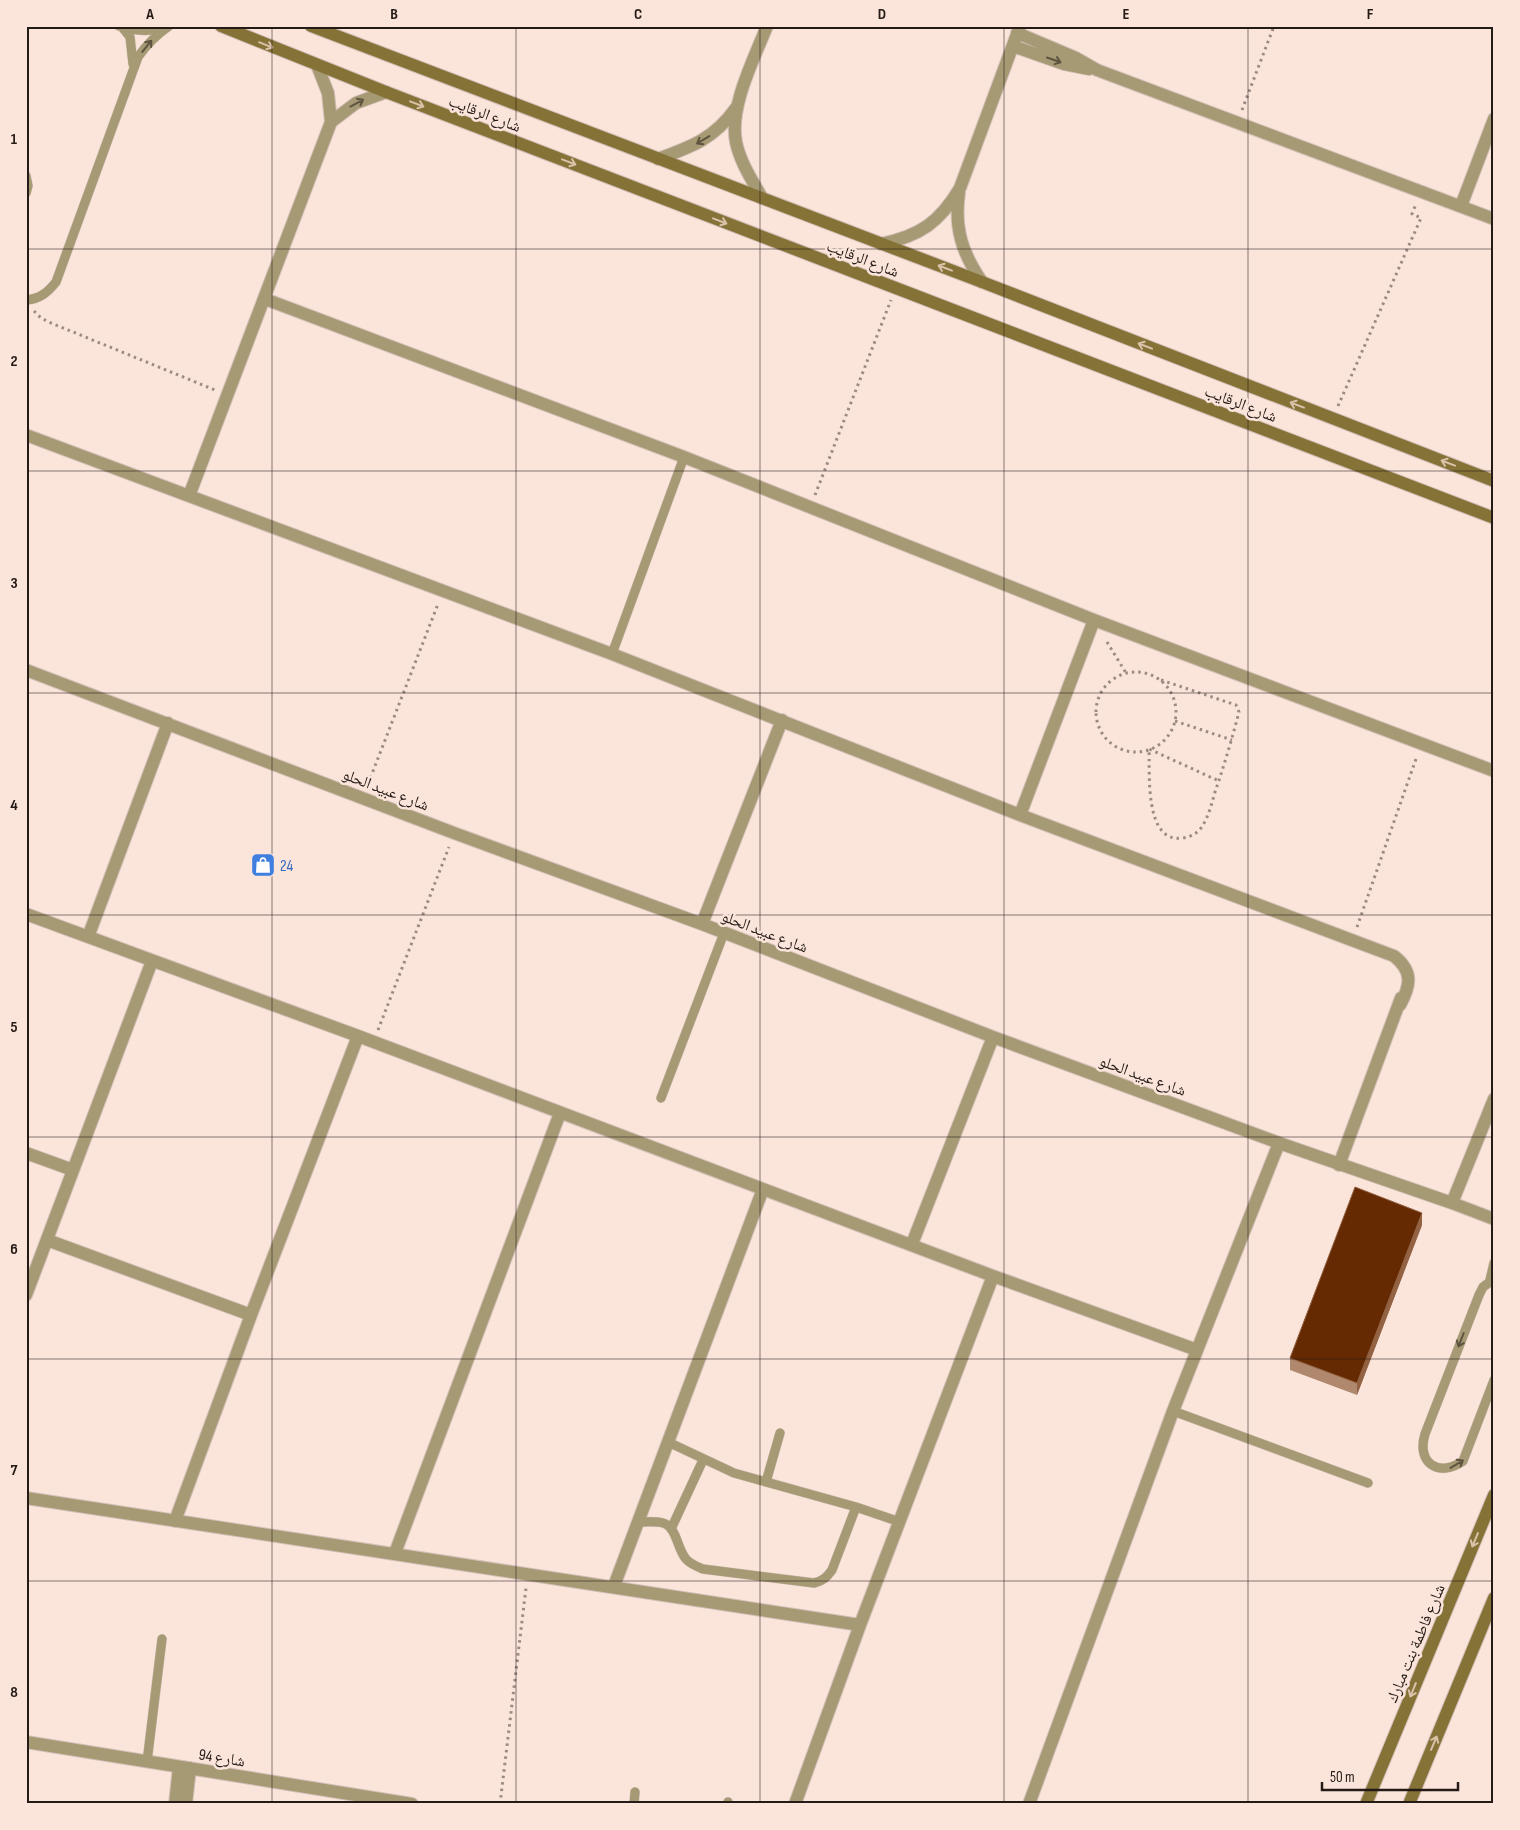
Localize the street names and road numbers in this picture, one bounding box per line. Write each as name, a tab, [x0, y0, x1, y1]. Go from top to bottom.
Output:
street label: شارع الرقايب	[446, 92, 523, 137]
street label: شارع الرقايب	[824, 237, 901, 282]
street label: شارع الرقايب	[1202, 382, 1279, 427]
street label: شارع عبيد الحلو	[340, 765, 431, 816]
street label: شارع عبيد الحلو	[719, 907, 810, 958]
street label: شارع عبيد الحلو	[1097, 1052, 1188, 1101]
street label: شارع فاطمة بنت مبارك	[1383, 1582, 1450, 1706]
street label: شارع 94	[197, 1745, 246, 1772]

